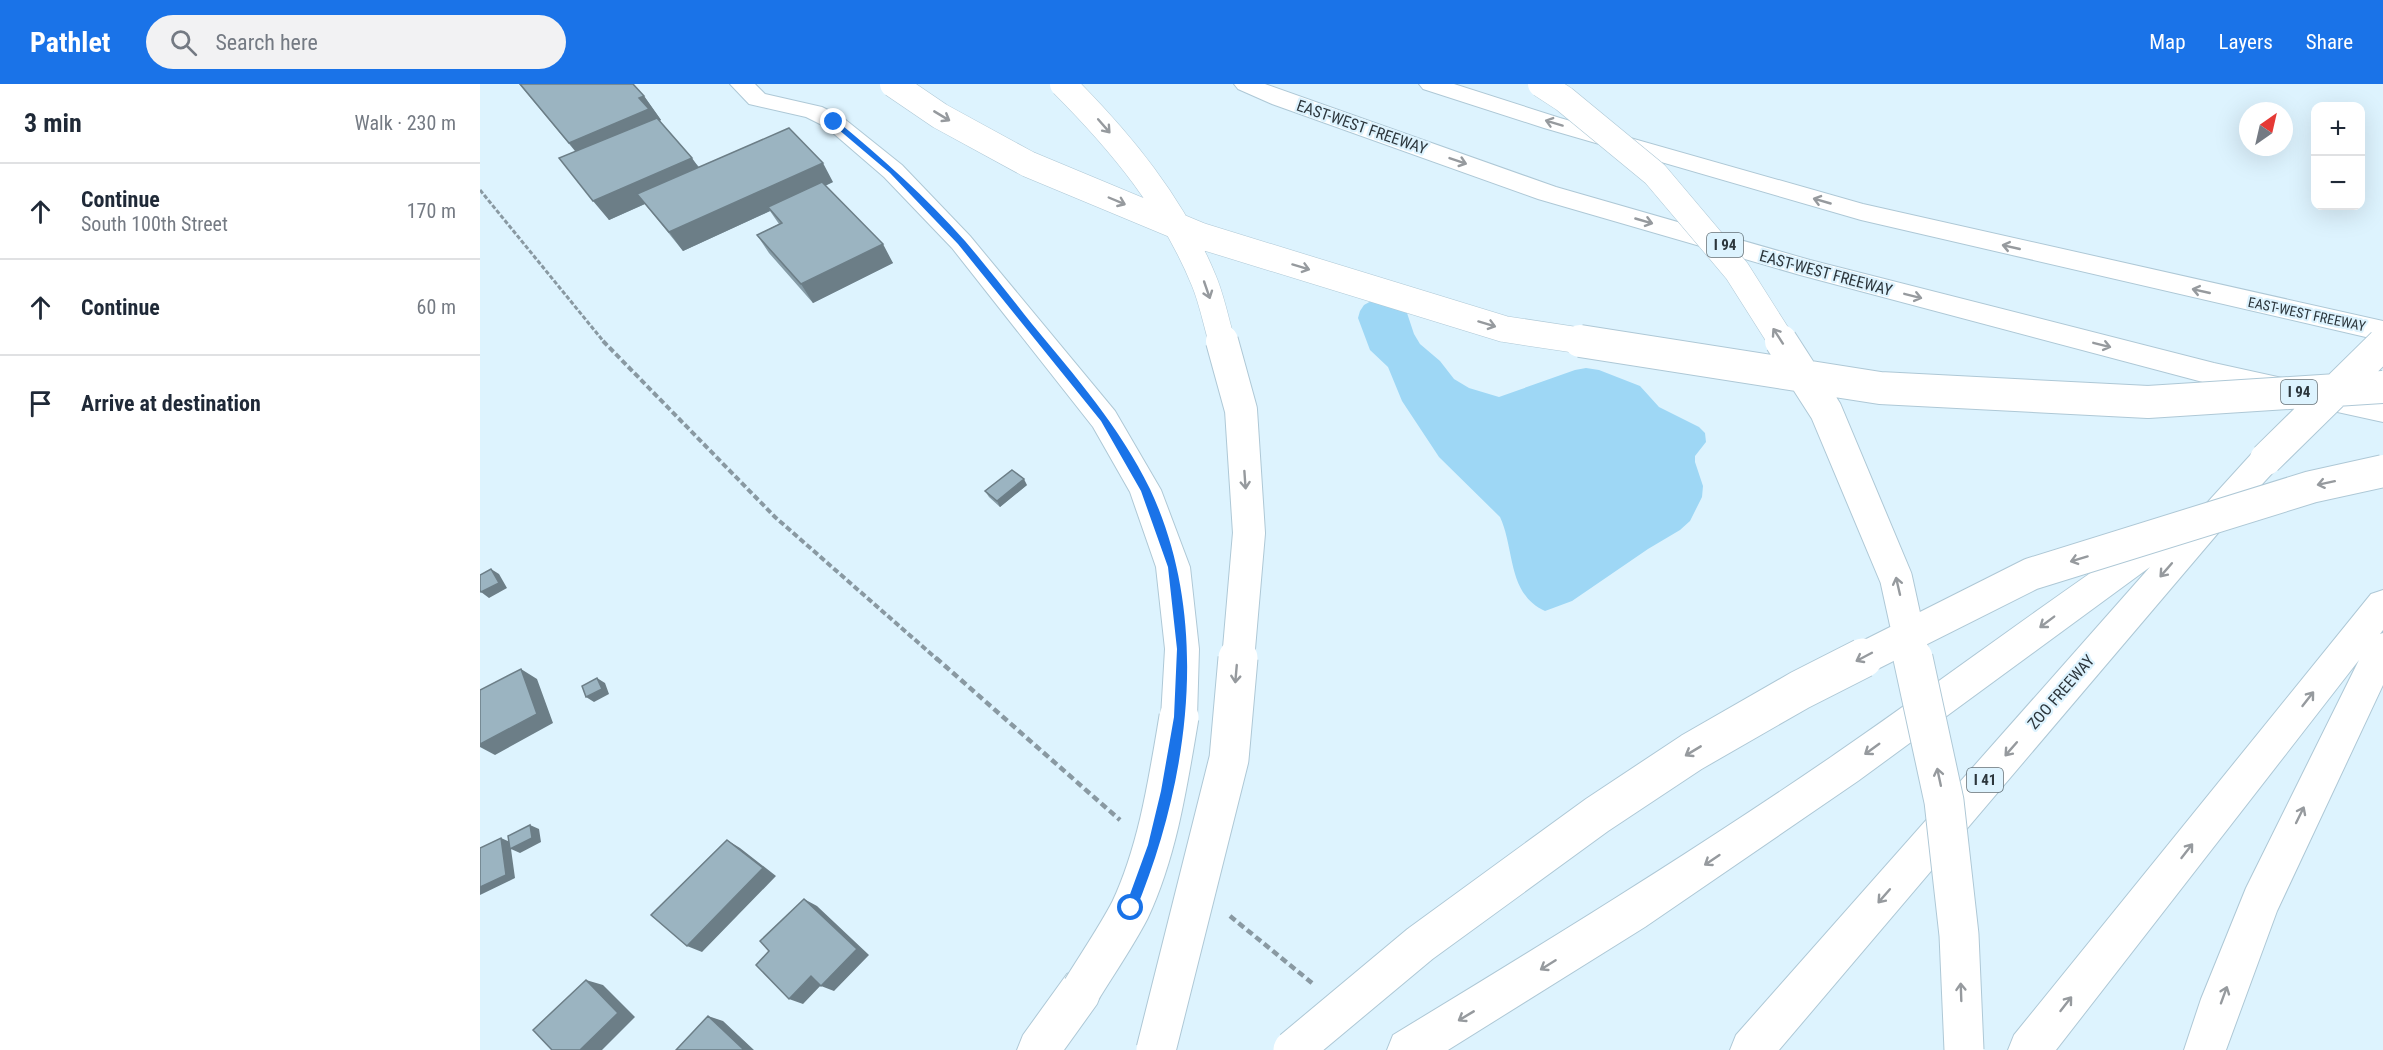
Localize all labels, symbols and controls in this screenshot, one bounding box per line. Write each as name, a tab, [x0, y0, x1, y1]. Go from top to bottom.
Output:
search box	[146, 15, 566, 69]
text: Pathlet	[30, 26, 110, 59]
icon: search	[167, 26, 200, 59]
text: Search here	[215, 30, 318, 55]
text: Map	[2149, 30, 2186, 54]
text: Layers	[2219, 30, 2273, 54]
text: Share	[2306, 30, 2353, 54]
street label: EAST-WEST FREEWAY	[1294, 96, 1430, 158]
north arrow	[2239, 102, 2293, 156]
map controls	[2311, 102, 2365, 210]
button: +	[2311, 102, 2365, 156]
text: 3 min	[24, 108, 82, 138]
route end	[820, 108, 846, 134]
text: Walk · 230 m	[355, 111, 456, 135]
one-way arrow	[933, 111, 950, 123]
one-way arrow	[1545, 117, 1564, 128]
one-way arrow	[1097, 118, 1111, 133]
button: −	[2311, 156, 2365, 210]
one-way arrow	[1449, 157, 1467, 168]
text: Continue	[81, 187, 160, 212]
icon: ahead	[24, 195, 57, 228]
one-way arrow	[1813, 195, 1832, 206]
one-way arrow	[1108, 196, 1126, 207]
text: 170 m	[407, 199, 456, 223]
text: South 100th Street	[81, 212, 228, 236]
one-way arrow	[1634, 216, 1653, 227]
road number: I 94	[1707, 233, 1743, 257]
one-way arrow	[2002, 241, 2022, 252]
street label: EAST-WEST FREEWAY	[1757, 246, 1895, 300]
one-way arrow	[1291, 262, 1310, 273]
one-way arrow	[1203, 280, 1214, 299]
one-way arrow	[2192, 284, 2211, 296]
icon: ahead	[24, 291, 57, 324]
one-way arrow	[1903, 291, 1922, 303]
street label: EAST-WEST FREEWAY	[2247, 294, 2368, 334]
text: Continue	[81, 295, 160, 320]
text: 60 m	[417, 295, 456, 319]
one-way arrow	[1477, 319, 1496, 330]
one-way arrow	[1772, 327, 1785, 344]
one-way arrow	[2092, 339, 2111, 351]
road number: I 94	[2281, 380, 2317, 404]
icon: arrive	[24, 387, 57, 420]
text: Arrive at destination	[81, 391, 261, 416]
one-way arrow	[1240, 470, 1251, 490]
one-way arrow	[2317, 478, 2336, 490]
one-way arrow	[2070, 554, 2089, 565]
one-way arrow	[2160, 562, 2173, 578]
one-way arrow	[1891, 577, 1903, 596]
one-way arrow	[2039, 616, 2055, 628]
one-way arrow	[1856, 651, 1873, 663]
street label: ZOO FREEWAY	[2024, 651, 2099, 733]
one-way arrow	[1231, 664, 1242, 684]
one-way arrow	[2302, 691, 2315, 707]
one-way arrow	[2004, 741, 2018, 756]
one-way arrow	[1865, 743, 1881, 755]
one-way arrow	[1685, 746, 1702, 758]
one-way arrow	[1932, 768, 1944, 787]
road number: I 41	[1967, 768, 2003, 792]
one-way arrow	[2295, 807, 2307, 825]
one-way arrow	[2180, 844, 2193, 860]
one-way arrow	[1704, 854, 1721, 866]
one-way arrow	[1877, 888, 1891, 903]
route start	[1117, 894, 1143, 920]
one-way arrow	[1540, 960, 1557, 972]
one-way arrow	[1956, 982, 1967, 1002]
one-way arrow	[2219, 986, 2230, 1004]
one-way arrow	[2059, 996, 2072, 1012]
one-way arrow	[1458, 1010, 1475, 1022]

